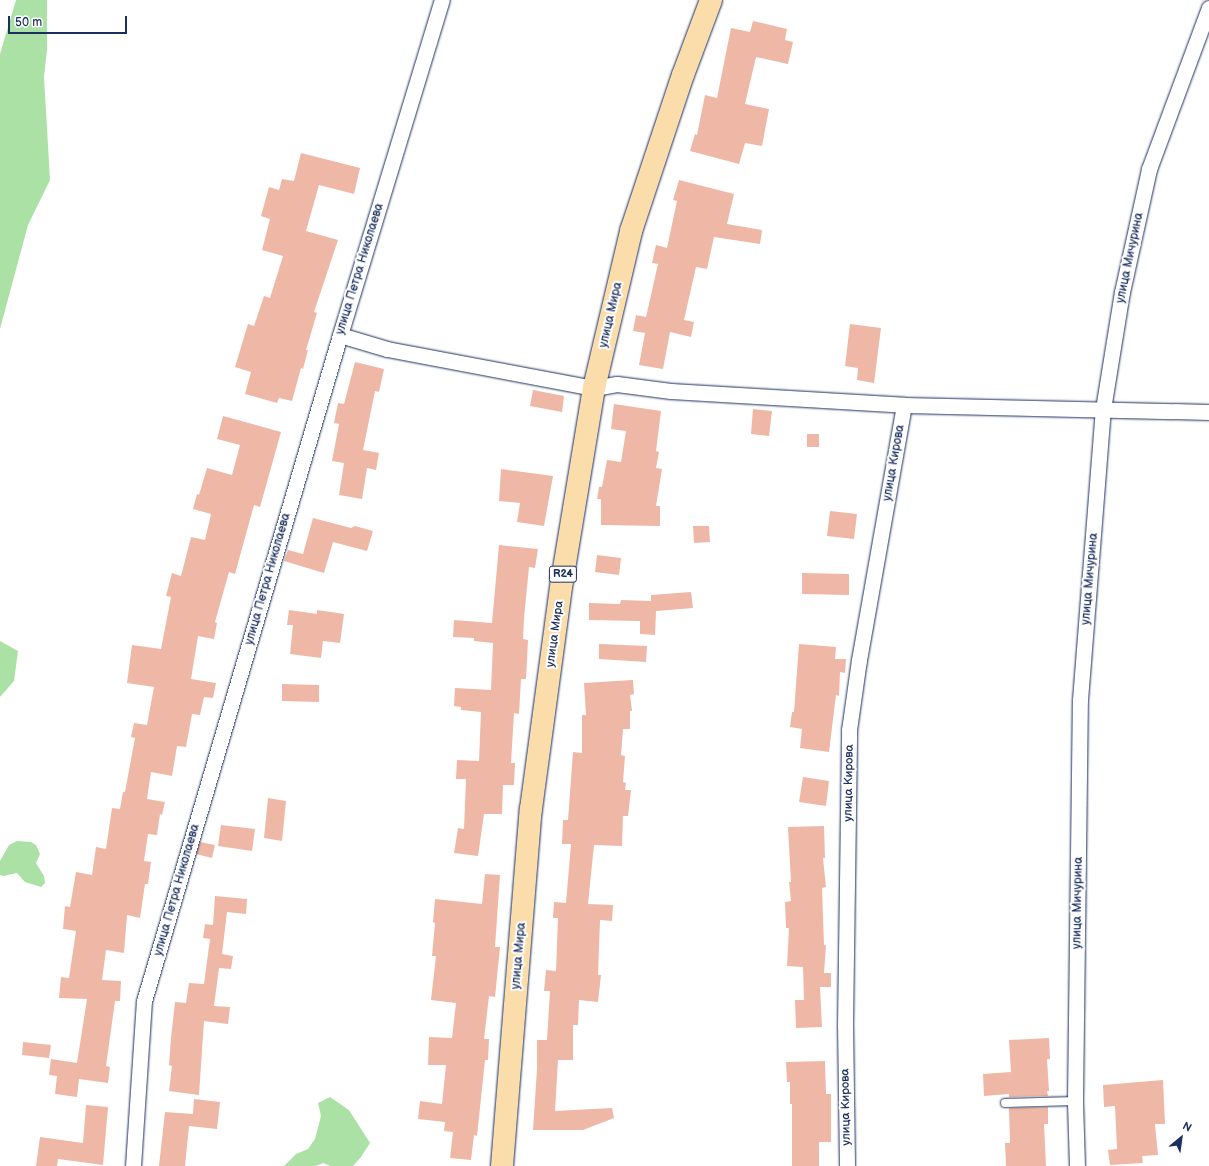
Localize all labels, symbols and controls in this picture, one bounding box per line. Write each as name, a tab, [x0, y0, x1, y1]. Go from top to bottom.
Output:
scale bar	[10, 8, 129, 34]
text: 50 m	[15, 15, 42, 30]
street label: улица Петра Николаева	[333, 202, 387, 336]
street label: улица Мичурина	[1113, 211, 1147, 305]
street label: улица Мира	[596, 281, 626, 349]
street label: улица Кирова	[880, 424, 908, 502]
street label: улица Петра Николаева	[242, 511, 294, 647]
street label: улица Мичурина	[1079, 532, 1101, 626]
road number: R24	[548, 565, 578, 583]
street label: улица Мира	[543, 600, 567, 668]
street label: улица Кирова	[841, 744, 857, 822]
street label: улица Петра Николаева	[151, 822, 203, 958]
street label: улица Мичурина	[1070, 857, 1086, 949]
street label: улица Мира	[509, 922, 529, 990]
street label: улица Кирова	[838, 1068, 854, 1146]
north arrow	[1161, 1118, 1201, 1158]
text: N	[1180, 1119, 1194, 1135]

